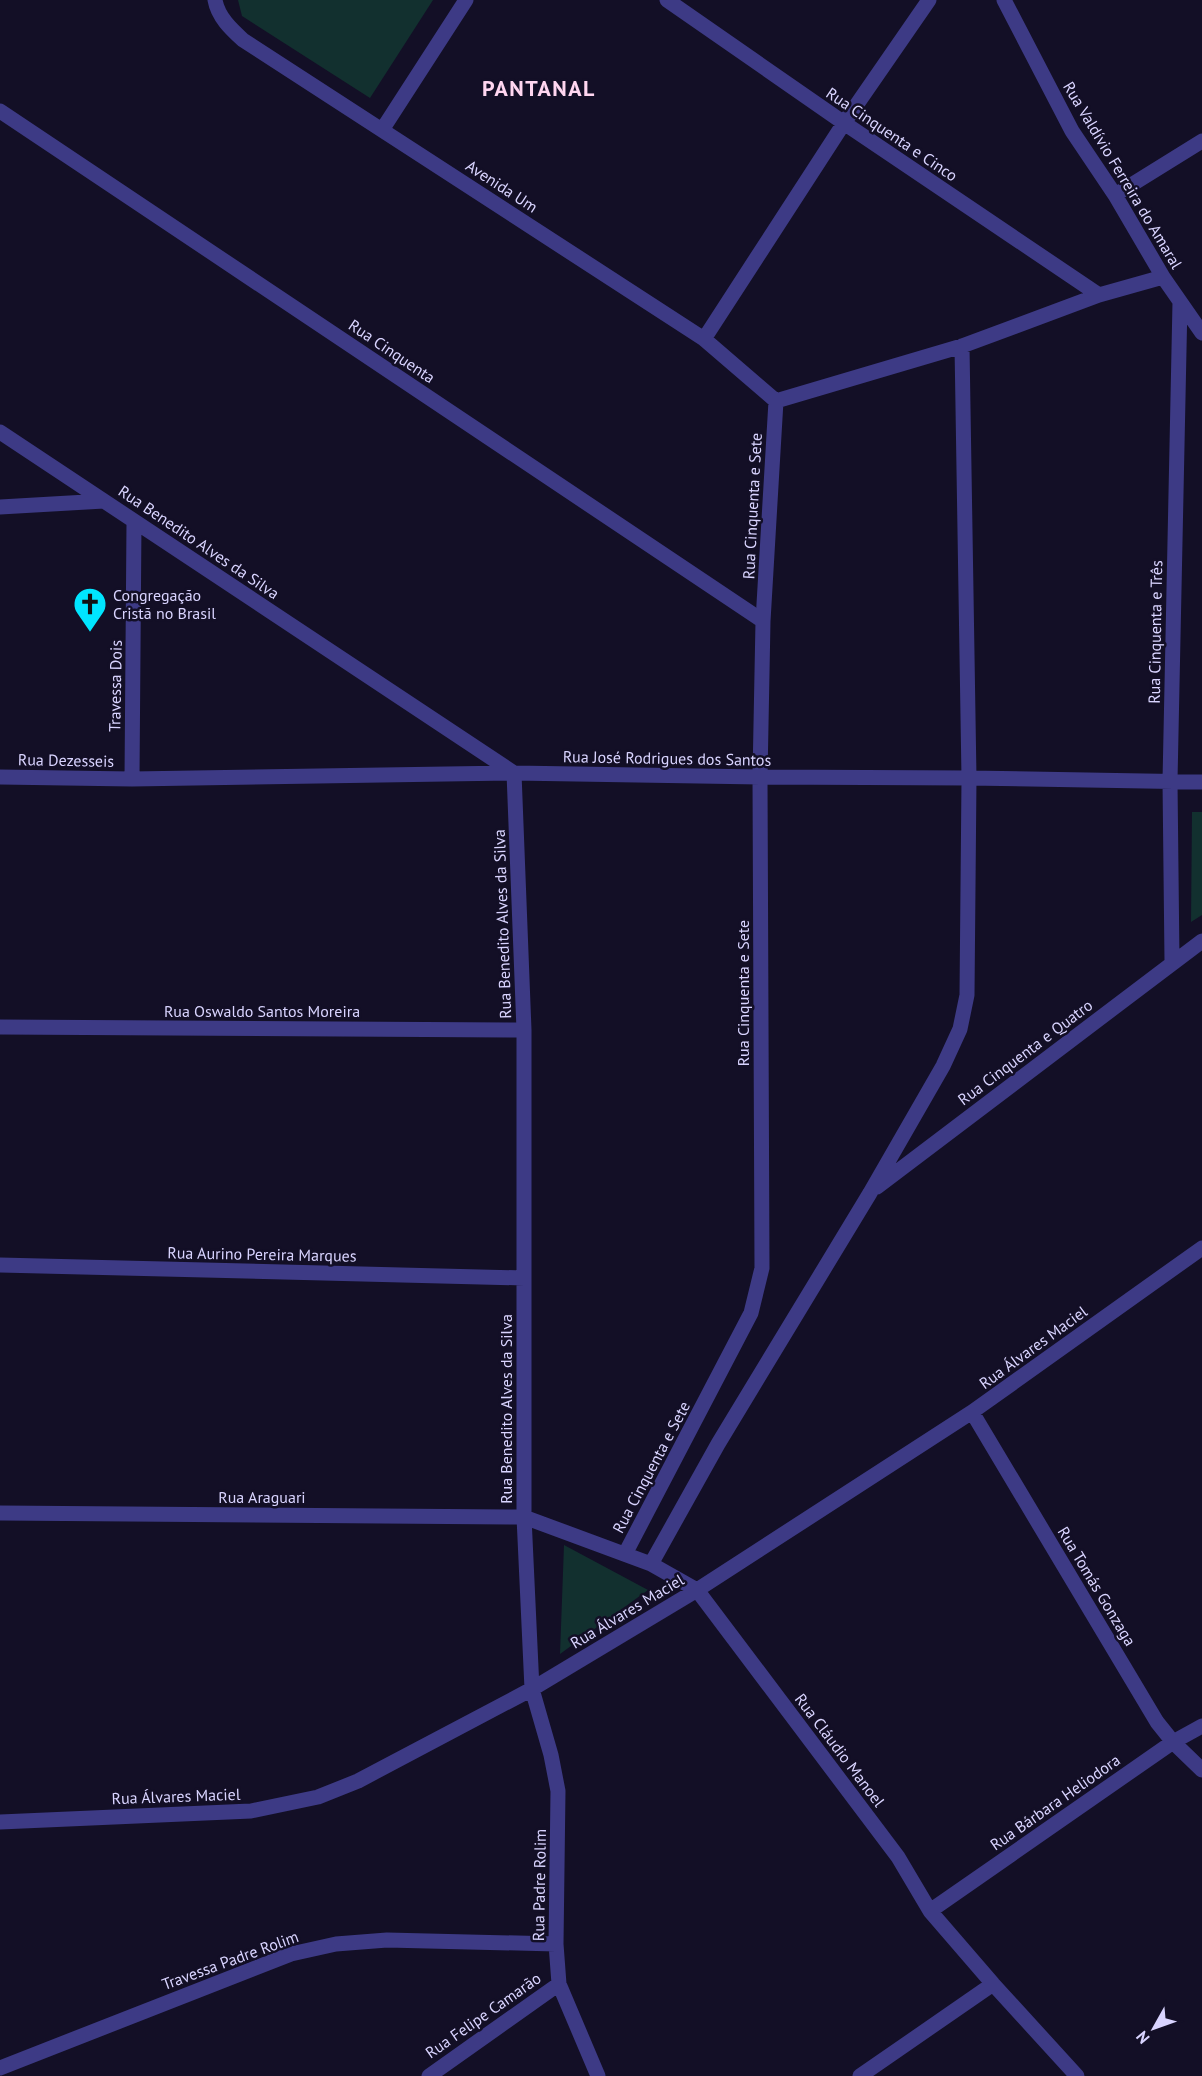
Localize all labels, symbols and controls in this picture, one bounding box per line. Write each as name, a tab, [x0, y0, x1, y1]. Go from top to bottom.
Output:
district label: PANTANAL	[482, 74, 596, 102]
street label: Rua Valdívio Ferreira do Amaral	[1059, 78, 1187, 273]
street label: Rua Cinquenta e Cinco	[823, 83, 961, 185]
street label: Avenida Um	[462, 155, 542, 217]
street label: Rua Cinquenta	[345, 315, 439, 387]
street label: Rua Cinquenta e Sete	[738, 432, 766, 580]
street label: Rua Benedito Alves da Silva	[115, 481, 283, 603]
street label: Rua Cinquenta e Três	[1144, 560, 1166, 704]
place label: Congregação Cristã no Brasil	[113, 585, 216, 623]
church icon: Congregação Cristã no Brasil	[72, 586, 108, 633]
street label: Travessa Dois	[104, 640, 126, 732]
street label: Rua José Rodrigues dos Santos	[563, 746, 772, 770]
street label: Rua Dezesseis	[18, 749, 115, 771]
street label: Rua Benedito Alves da Silva	[489, 829, 515, 1019]
street label: Rua Cinquenta e Sete	[733, 920, 753, 1066]
street label: Rua Cinquenta e Quatro	[954, 995, 1096, 1109]
street label: Rua Oswaldo Santos Moreira	[164, 1001, 360, 1021]
street label: Rua Aurino Pereira Marques	[167, 1242, 357, 1266]
street label: Rua Álvares Maciel	[975, 1301, 1091, 1393]
street label: Rua Benedito Alves da Silva	[496, 1314, 516, 1504]
street label: Rua Cinquenta e Sete	[608, 1398, 694, 1536]
street label: Rua Araguari	[218, 1487, 306, 1507]
street label: Rua Tomás Gonzaga	[1053, 1523, 1141, 1649]
street label: Rua Álvares Maciel	[567, 1569, 688, 1653]
street label: Rua Cláudio Manoel	[791, 1689, 889, 1811]
street label: Rua Bárbara Heliodora	[986, 1750, 1124, 1854]
street label: Rua Álvares Maciel	[111, 1784, 241, 1808]
street label: Rua Padre Rolim	[528, 1829, 550, 1941]
street label: Travessa Padre Rolim	[159, 1926, 301, 1994]
street label: Rua Felipe Camarão	[421, 1968, 545, 2062]
north arrow	[1124, 1998, 1184, 2058]
text: N	[1131, 2027, 1154, 2048]

